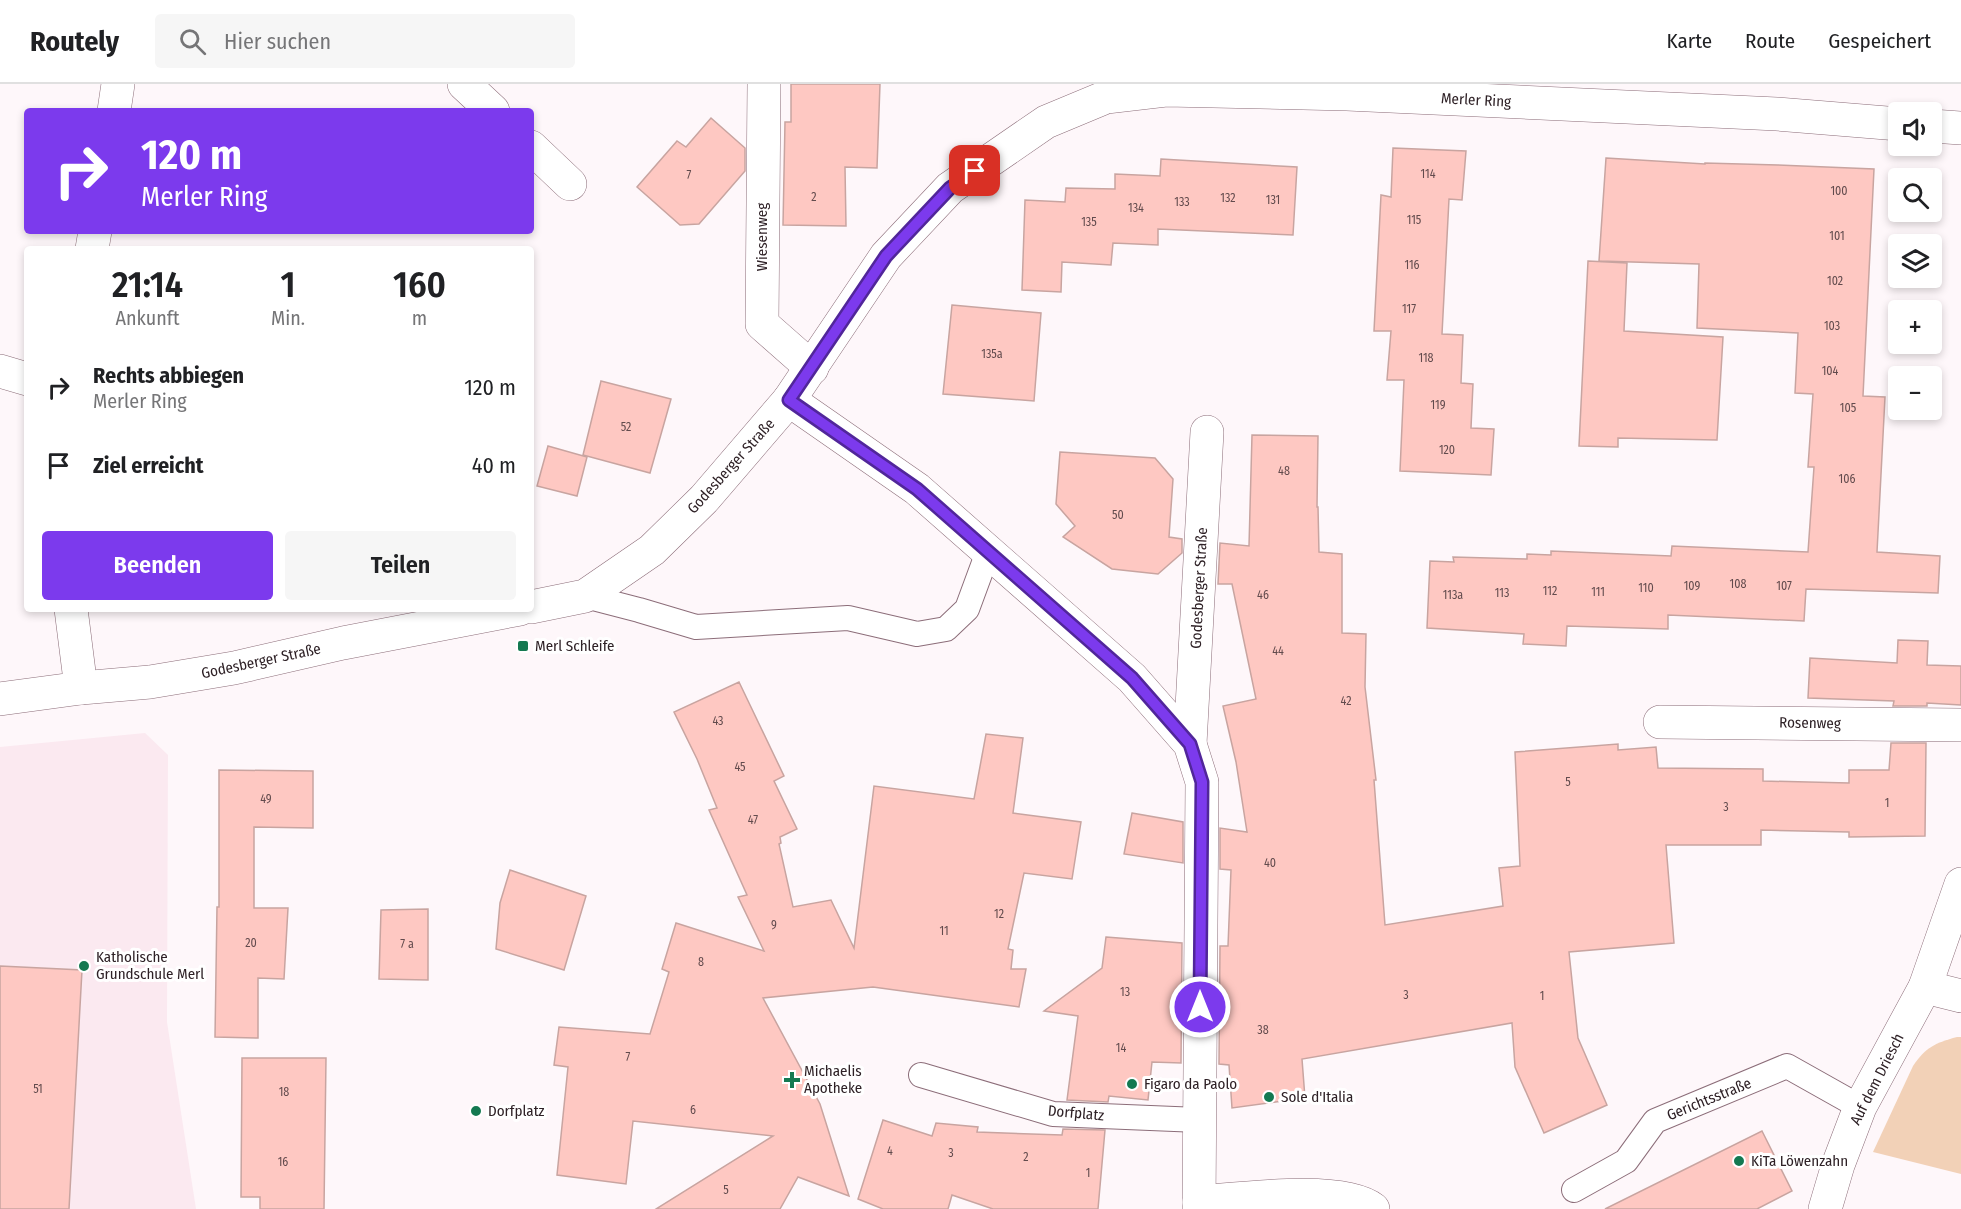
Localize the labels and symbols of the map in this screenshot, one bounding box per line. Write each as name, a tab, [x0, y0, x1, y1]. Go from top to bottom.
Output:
street label: Merler Ring	[1440, 89, 1512, 111]
pin	[949, 145, 1000, 196]
house number: 114	[1420, 167, 1436, 181]
house number: 7	[687, 168, 692, 182]
house number: 100	[1830, 184, 1848, 198]
house number: 2	[811, 190, 817, 204]
house number: 132	[1220, 191, 1236, 205]
house number: 131	[1266, 193, 1280, 207]
house number: 133	[1174, 195, 1190, 209]
house number: 134	[1128, 201, 1144, 215]
street label: Wiesenweg	[753, 203, 771, 271]
house number: 115	[1407, 213, 1422, 227]
house number: 135	[1081, 215, 1097, 229]
house number: 101	[1829, 229, 1845, 243]
house number: 116	[1404, 258, 1420, 272]
house number: 102	[1827, 274, 1843, 288]
house number: 117	[1402, 302, 1416, 316]
house number: 103	[1824, 319, 1840, 333]
house number: 135a	[981, 347, 1003, 361]
house number: 118	[1418, 351, 1434, 365]
house number: 104	[1822, 364, 1839, 378]
house number: 119	[1430, 398, 1446, 412]
house number: 105	[1840, 401, 1857, 415]
street label: Godesberger Straße	[684, 415, 778, 517]
house number: 52	[621, 420, 631, 434]
house number: 120	[1439, 443, 1455, 457]
house number: 48	[1278, 464, 1290, 478]
house number: 106	[1839, 472, 1855, 486]
house number: 50	[1112, 508, 1124, 522]
street label: Godesberger Straße	[1187, 527, 1211, 649]
house number: 108	[1730, 577, 1746, 591]
house number: 109	[1684, 579, 1701, 593]
house number: 107	[1776, 579, 1792, 593]
house number: 110	[1638, 581, 1654, 595]
house number: 112	[1543, 584, 1557, 598]
house number: 111	[1591, 585, 1605, 599]
house number: 113	[1495, 586, 1509, 600]
house number: 46	[1257, 588, 1269, 602]
house number: 113a	[1443, 588, 1463, 602]
place label: Merl Schleife	[535, 637, 615, 655]
marker: Merl Schleife	[516, 639, 530, 653]
street label: Godesberger Straße	[200, 640, 322, 682]
house number: 44	[1272, 644, 1284, 658]
house number: 42	[1341, 694, 1351, 708]
street label: Rosenweg	[1779, 713, 1841, 733]
house number: 43	[712, 714, 724, 728]
house number: 45	[734, 760, 746, 774]
house number: 5	[1565, 775, 1571, 789]
house number: 49	[260, 792, 272, 806]
house number: 1	[1885, 796, 1889, 810]
house number: 3	[1723, 800, 1729, 814]
house number: 47	[748, 813, 758, 827]
house number: 40	[1264, 856, 1276, 870]
house number: 12	[994, 907, 1004, 921]
house number: 9	[771, 918, 777, 932]
house number: 11	[939, 924, 949, 938]
house number: 20	[245, 936, 257, 950]
house number: 7 a	[400, 937, 414, 951]
place label: Katholische Grundschule Merl	[96, 948, 204, 983]
house number: 8	[698, 955, 704, 969]
marker: Katholische Grundschule Merl	[77, 959, 91, 973]
position arrow	[1168, 975, 1232, 1039]
house number: 13	[1120, 985, 1130, 999]
house number: 3	[1403, 988, 1409, 1002]
house number: 1	[1540, 989, 1544, 1003]
house number: 38	[1257, 1023, 1269, 1037]
street label: Auf dem Driesch	[1846, 1030, 1908, 1128]
house number: 14	[1116, 1041, 1126, 1055]
house number: 7	[626, 1050, 631, 1064]
place label: Michaelis Apotheke	[804, 1062, 862, 1097]
marker: Michaelis Apotheke	[785, 1073, 799, 1087]
street label: Gerichtsstraße	[1664, 1074, 1754, 1124]
place label: Figaro da Paolo	[1144, 1075, 1237, 1093]
marker: Figaro da Paolo	[1125, 1077, 1139, 1091]
house number: 51	[33, 1082, 43, 1096]
house number: 18	[279, 1085, 289, 1099]
place label: Sole d'Italia	[1281, 1088, 1353, 1106]
marker: Sole d'Italia	[1262, 1090, 1276, 1104]
place label: Dorfplatz	[488, 1102, 545, 1120]
street label: Dorfplatz	[1047, 1102, 1105, 1124]
house number: 6	[690, 1103, 696, 1117]
marker: Dorfplatz	[469, 1104, 483, 1118]
house number: 4	[887, 1144, 893, 1158]
house number: 3	[948, 1146, 954, 1160]
house number: 2	[1023, 1150, 1029, 1164]
place label: KiTa Löwenzahn	[1751, 1152, 1848, 1170]
marker: KiTa Löwenzahn	[1732, 1154, 1746, 1168]
house number: 16	[278, 1155, 288, 1169]
house number: 1	[1086, 1166, 1090, 1180]
house number: 5	[723, 1183, 729, 1197]

